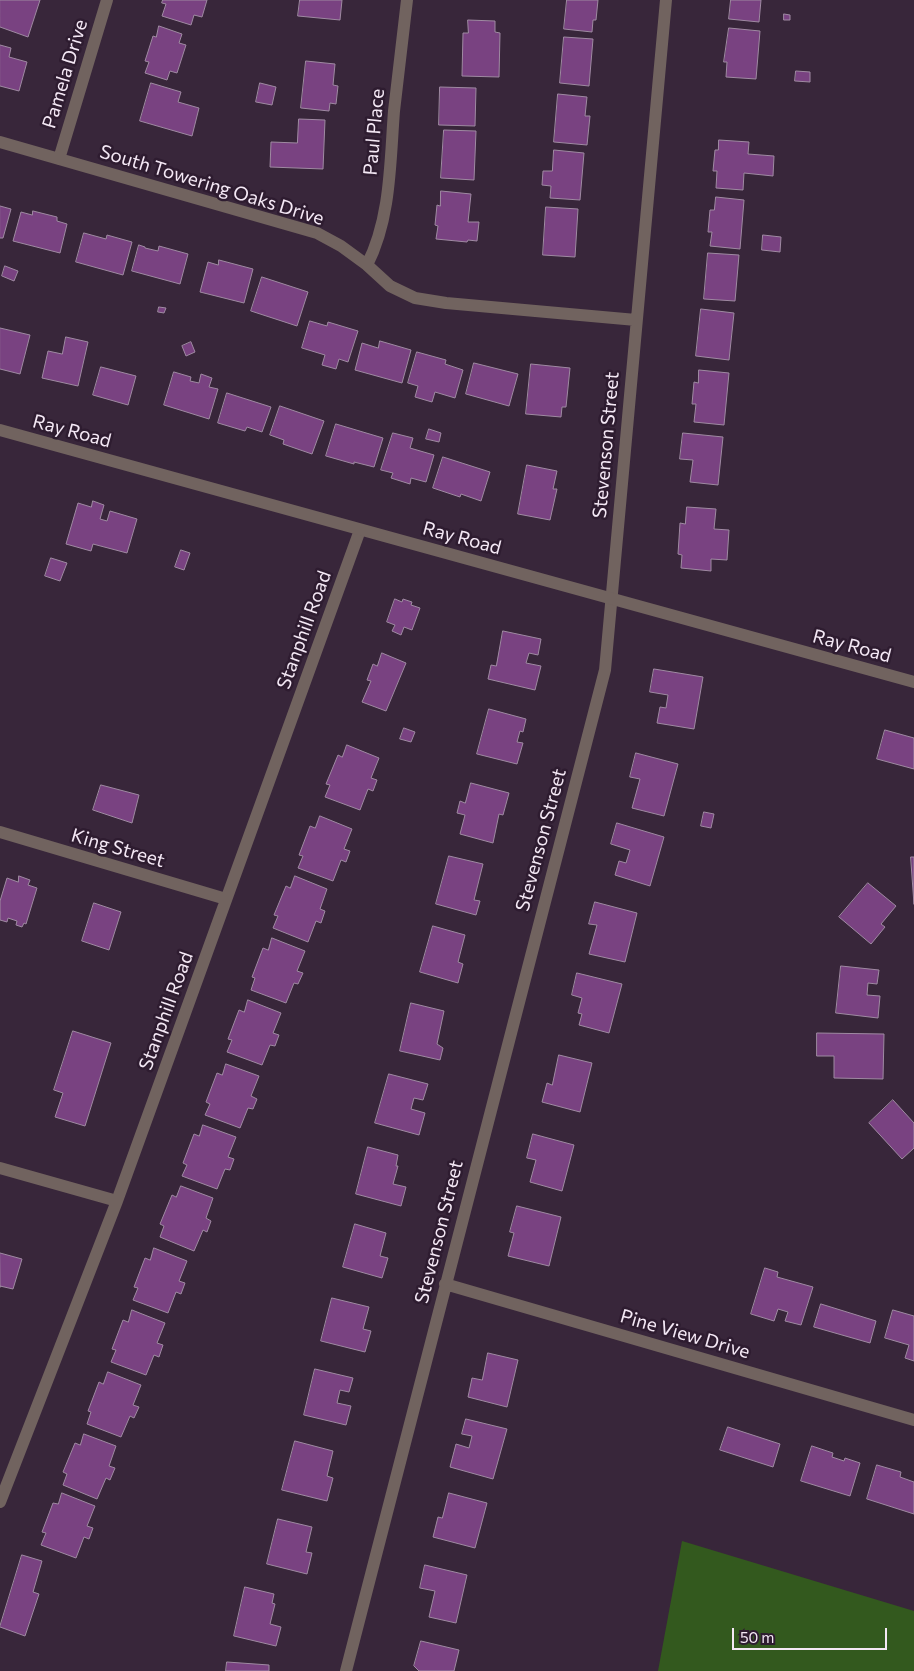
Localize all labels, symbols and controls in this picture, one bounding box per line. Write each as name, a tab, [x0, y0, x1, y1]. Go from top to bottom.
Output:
street label: Pamela Drive	[38, 17, 92, 131]
street label: Paul Place	[359, 88, 389, 176]
street label: South Towering Oaks Drive	[97, 140, 327, 230]
street label: Stevenson Street	[588, 371, 624, 519]
street label: Ray Road	[30, 410, 114, 452]
street label: Ray Road	[420, 517, 504, 559]
street label: Stanphill Road	[272, 568, 336, 692]
street label: Ray Road	[810, 625, 894, 667]
street label: Stevenson Street	[511, 766, 571, 914]
street label: King Street	[69, 824, 167, 872]
street label: Stanphill Road	[134, 949, 198, 1073]
street label: Stevenson Street	[410, 1158, 468, 1306]
street label: Pine View Drive	[618, 1305, 752, 1363]
scale bar	[734, 1618, 889, 1650]
text: 50 m	[740, 1628, 774, 1646]

